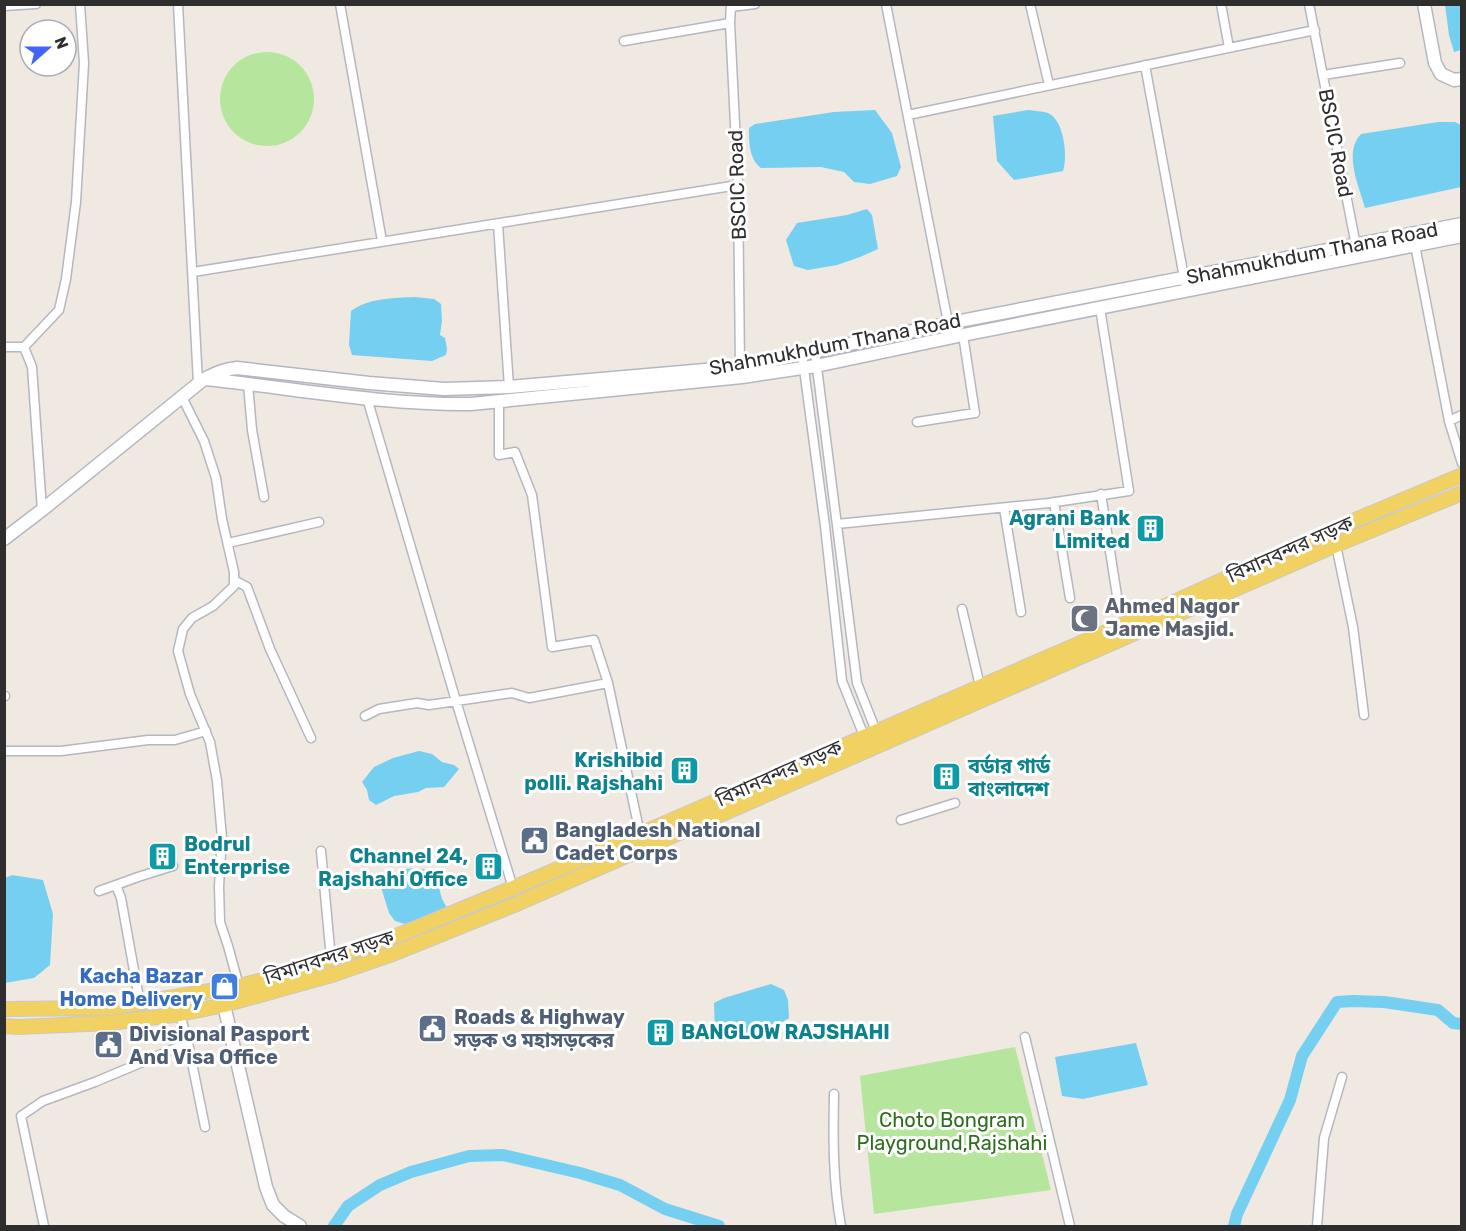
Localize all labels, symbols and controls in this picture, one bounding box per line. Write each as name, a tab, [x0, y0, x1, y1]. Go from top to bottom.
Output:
north arrow	[18, 18, 78, 78]
text: N	[51, 34, 72, 52]
street label: BSCIC Road	[1314, 87, 1358, 199]
street label: BSCIC Road	[723, 130, 751, 240]
street label: Shahmukhdum Thana Road	[1184, 217, 1440, 289]
street label: Shahmukhdum Thana Road	[707, 308, 963, 380]
place label: Agrani Bank Limited	[1009, 506, 1130, 553]
street label: বিমানবন্দর সড়ক	[1222, 510, 1358, 588]
building icon: Agrani Bank Limited	[1135, 513, 1167, 545]
place label: Ahmed Nagor Jame Masjid.	[1105, 594, 1240, 641]
mosque icon: Ahmed Nagor Jame Masjid.	[1068, 602, 1100, 634]
street label: বিমানবন্দর সড়ক	[711, 734, 847, 812]
place label: Krishibid polli. Rajshahi	[524, 748, 663, 795]
place label: বর্ডার গার্ড বাংলাদেশ	[967, 754, 1051, 801]
building icon: Krishibid polli. Rajshahi	[668, 755, 700, 787]
building icon: বর্ডার গার্ড বাংলাদেশ	[931, 761, 963, 793]
place label: Bangladesh National Cadet Corps	[555, 818, 761, 865]
public building icon: Bangladesh National Cadet Corps	[518, 825, 550, 857]
place label: Bodrul Enterprise	[184, 832, 290, 879]
building icon: Bodrul Enterprise	[147, 840, 179, 872]
place label: Channel 24, Rajshahi Office	[318, 844, 468, 891]
building icon: Channel 24, Rajshahi Office	[473, 851, 505, 883]
street label: বিমানবন্দর সড়ক	[260, 924, 398, 990]
place label: Kacha Bazar Home Delivery	[59, 964, 203, 1011]
shop icon: Kacha Bazar Home Delivery	[208, 971, 240, 1003]
place label: Roads & Highway সড়ক ও মহাসড়কের	[453, 1005, 625, 1052]
public building icon: Roads & Highway সড়ক ও মহাসড়কের	[417, 1012, 449, 1044]
building icon: BANGLOW RAJSHAHI	[644, 1016, 676, 1048]
place label: BANGLOW RAJSHAHI	[681, 1020, 890, 1044]
place label: Divisional Pasport And Visa Office	[129, 1022, 310, 1069]
public building icon: Divisional Pasport And Visa Office	[92, 1029, 124, 1061]
park label: Choto Bongram Playground,Rajshahi	[857, 1108, 1047, 1155]

